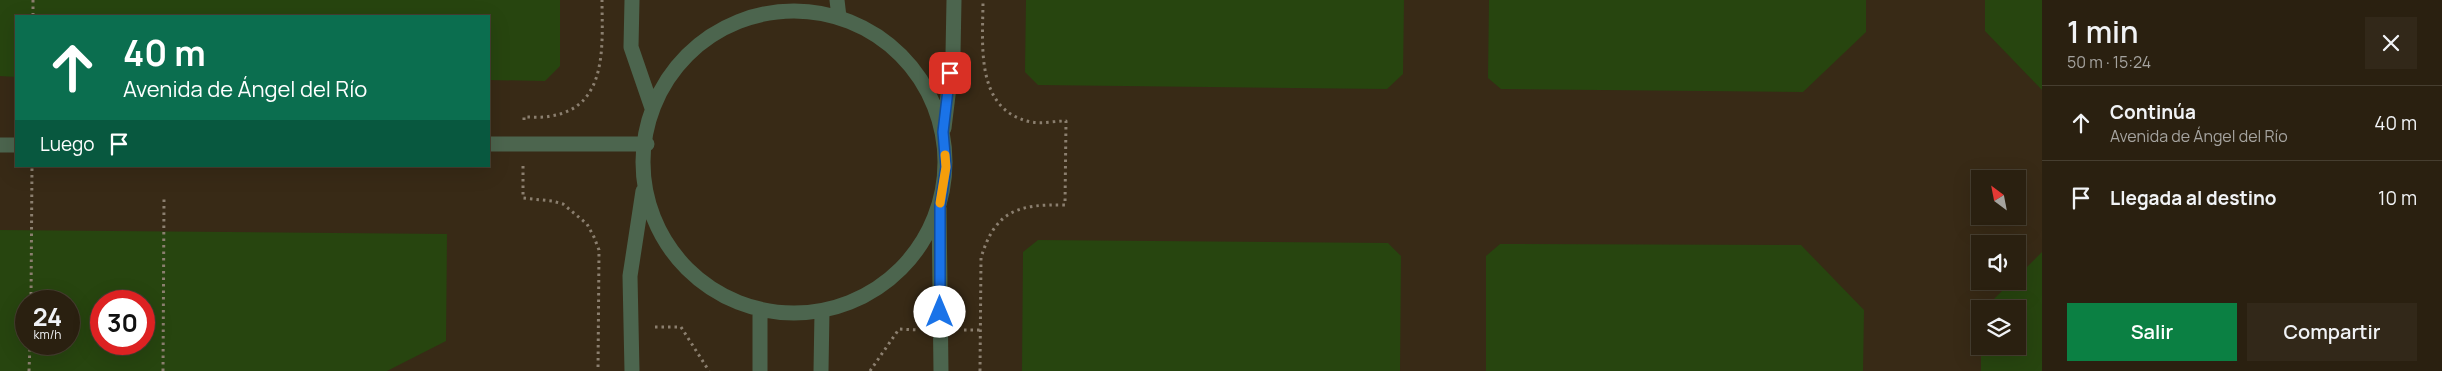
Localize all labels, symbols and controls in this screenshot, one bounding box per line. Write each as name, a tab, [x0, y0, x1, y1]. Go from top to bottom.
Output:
text: 1 min	[2067, 11, 2139, 52]
button: close	[2365, 17, 2417, 69]
text: 40 m	[123, 29, 206, 77]
icon: ahead	[40, 35, 105, 100]
text: 50 m · 15:24	[2067, 51, 2151, 73]
pin	[929, 52, 971, 94]
icon: arrive	[936, 59, 964, 87]
text: Avenida de Ángel del Río	[123, 74, 367, 104]
text: Continúa	[2110, 99, 2196, 125]
icon: ahead	[2067, 109, 2095, 137]
text: 40 m	[2374, 110, 2417, 136]
text: Avenida de Ángel del Río	[2110, 125, 2288, 147]
icon: arrive	[105, 130, 133, 158]
text: Luego	[40, 131, 95, 157]
north arrow	[1971, 170, 2026, 225]
map controls	[1971, 170, 2026, 355]
icon: arrive	[2067, 184, 2095, 212]
text: Llegada al destino	[2110, 185, 2277, 211]
text: 10 m	[2378, 185, 2417, 211]
button: sound	[1971, 235, 2026, 290]
position arrow	[913, 285, 965, 337]
speed limit sign: 30	[90, 290, 155, 355]
text: 24	[33, 299, 62, 334]
button: layers	[1971, 300, 2026, 355]
button: Salir	[2067, 303, 2237, 361]
button: Compartir	[2247, 303, 2417, 361]
text: km/h	[34, 326, 61, 343]

